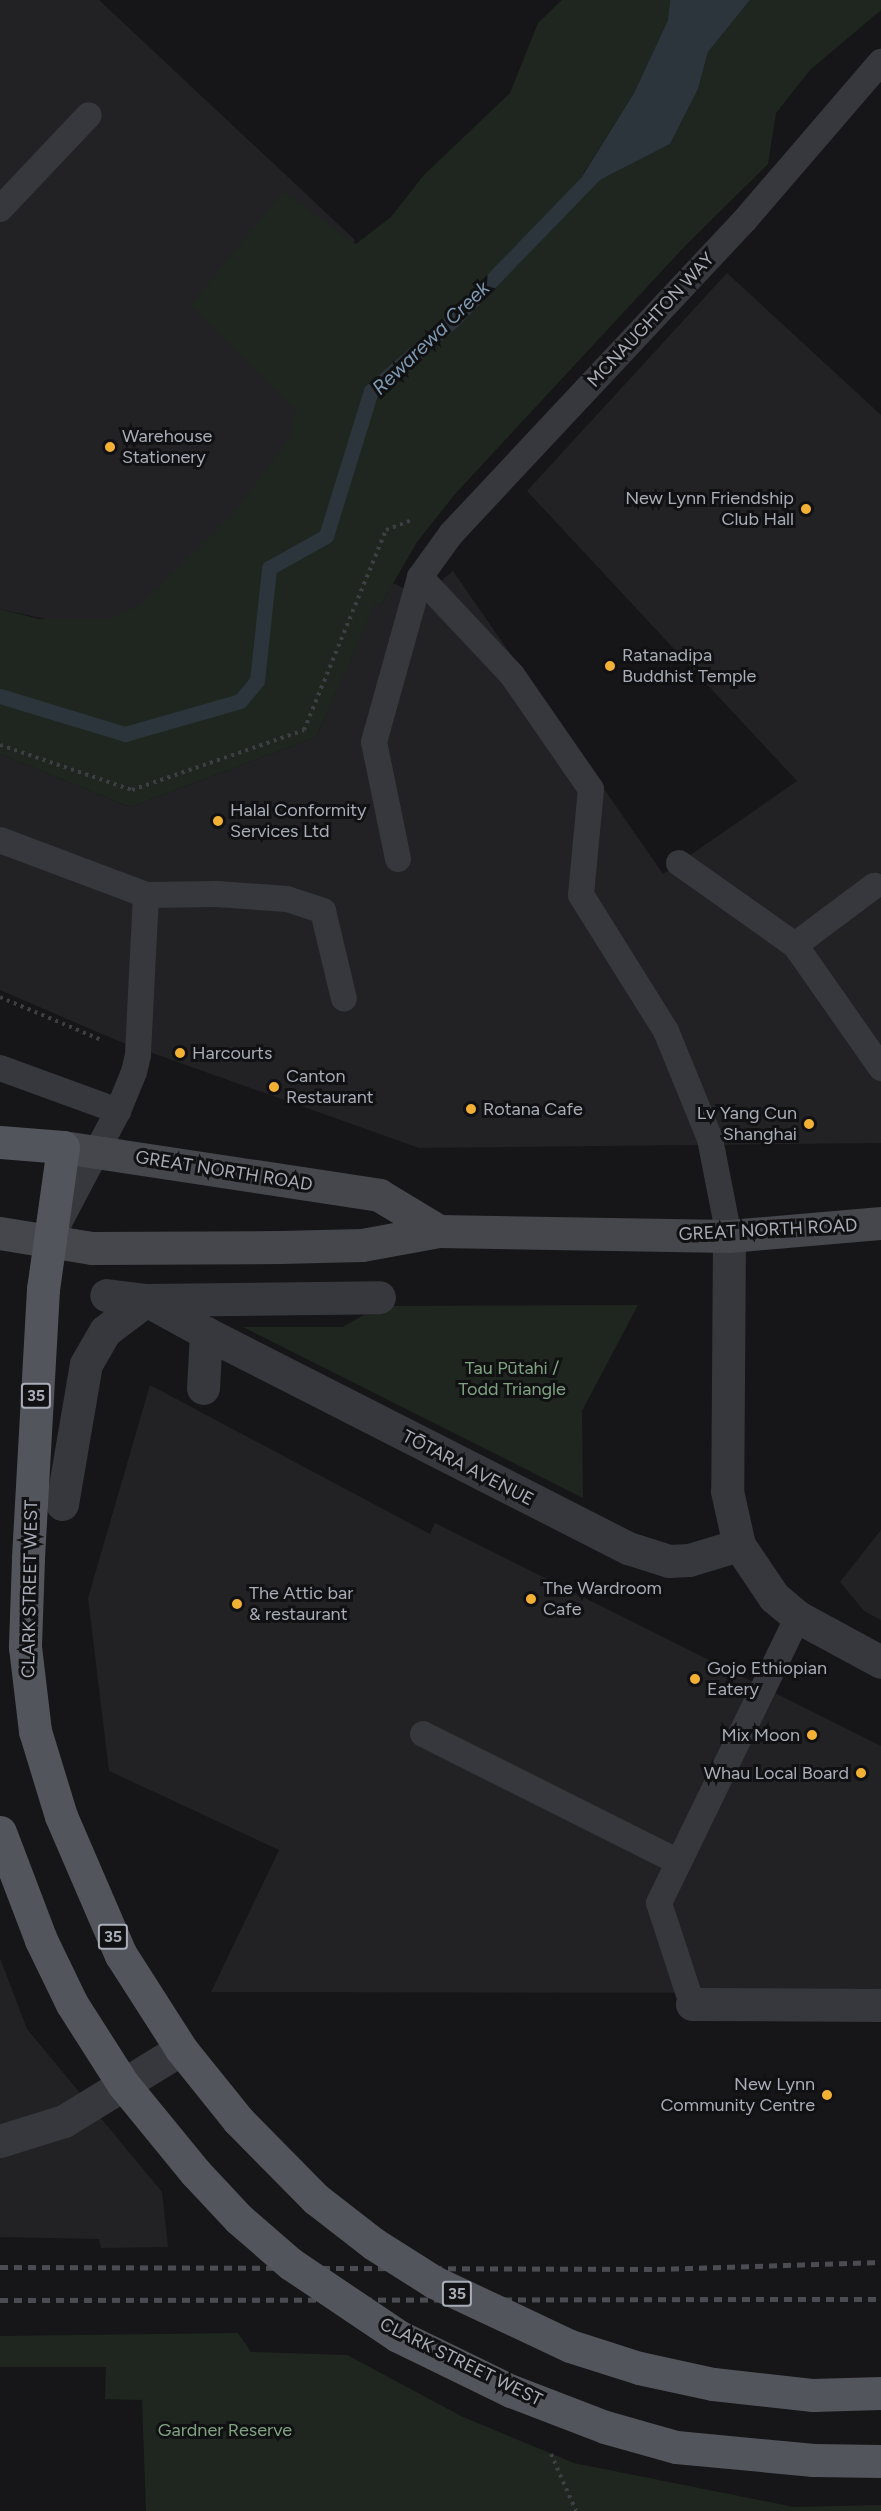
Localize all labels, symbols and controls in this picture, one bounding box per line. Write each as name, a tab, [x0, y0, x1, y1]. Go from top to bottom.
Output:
street label: MCNAUGHTON WAY	[583, 248, 719, 392]
water label: Rewarewa Creek	[367, 276, 495, 400]
place label: Warehouse Stationery	[122, 426, 212, 468]
marker: Warehouse Stationery	[103, 440, 117, 454]
place label: New Lynn Friendship Club Hall	[625, 488, 794, 530]
marker: New Lynn Friendship Club Hall	[799, 502, 813, 516]
place label: Ratanadipa Buddhist Temple	[622, 645, 756, 688]
marker: Ratanadipa Buddhist Temple	[603, 659, 617, 673]
place label: Halal Conformity Services Ltd	[230, 800, 367, 842]
marker: Halal Conformity Services Ltd	[211, 814, 225, 828]
place label: Harcourts	[192, 1042, 272, 1064]
marker: Harcourts	[173, 1046, 187, 1060]
place label: Canton Restaurant	[286, 1066, 374, 1108]
marker: Canton Restaurant	[267, 1080, 281, 1094]
place label: Rotana Cafe	[483, 1098, 583, 1120]
marker: Rotana Cafe	[464, 1102, 478, 1116]
place label: Lv Yang Cun Shanghai	[697, 1103, 797, 1146]
marker: Lv Yang Cun Shanghai	[802, 1117, 816, 1131]
street label: GREAT NORTH ROAD	[134, 1146, 314, 1196]
street label: GREAT NORTH ROAD	[678, 1215, 858, 1245]
park label: Tau Pūtahi / Todd Triangle	[458, 1358, 566, 1400]
road number: 35	[20, 1383, 52, 1409]
street label: TŌTARA AVENUE	[399, 1426, 537, 1510]
street label: CLARK STREET WEST	[18, 1500, 42, 1678]
place label: The Wardroom Cafe	[543, 1578, 662, 1620]
place label: The Attic bar & restaurant	[249, 1583, 353, 1626]
marker: The Wardroom Cafe	[524, 1592, 538, 1606]
marker: The Attic bar & restaurant	[230, 1597, 244, 1611]
place label: Gojo Ethiopian Eatery	[707, 1658, 827, 1700]
marker: Gojo Ethiopian Eatery	[688, 1672, 702, 1686]
place label: Mix Moon	[721, 1724, 800, 1746]
marker: Mix Moon	[805, 1728, 819, 1742]
place label: Whau Local Board	[704, 1762, 849, 1784]
marker: Whau Local Board	[854, 1766, 868, 1780]
road number: 35	[96, 1924, 130, 1950]
place label: New Lynn Community Centre	[660, 2074, 815, 2116]
marker: New Lynn Community Centre	[820, 2088, 834, 2102]
road number: 35	[440, 2281, 474, 2307]
street label: CLARK STREET WEST	[376, 2313, 546, 2411]
park label: Gardner Reserve	[158, 2419, 292, 2441]

